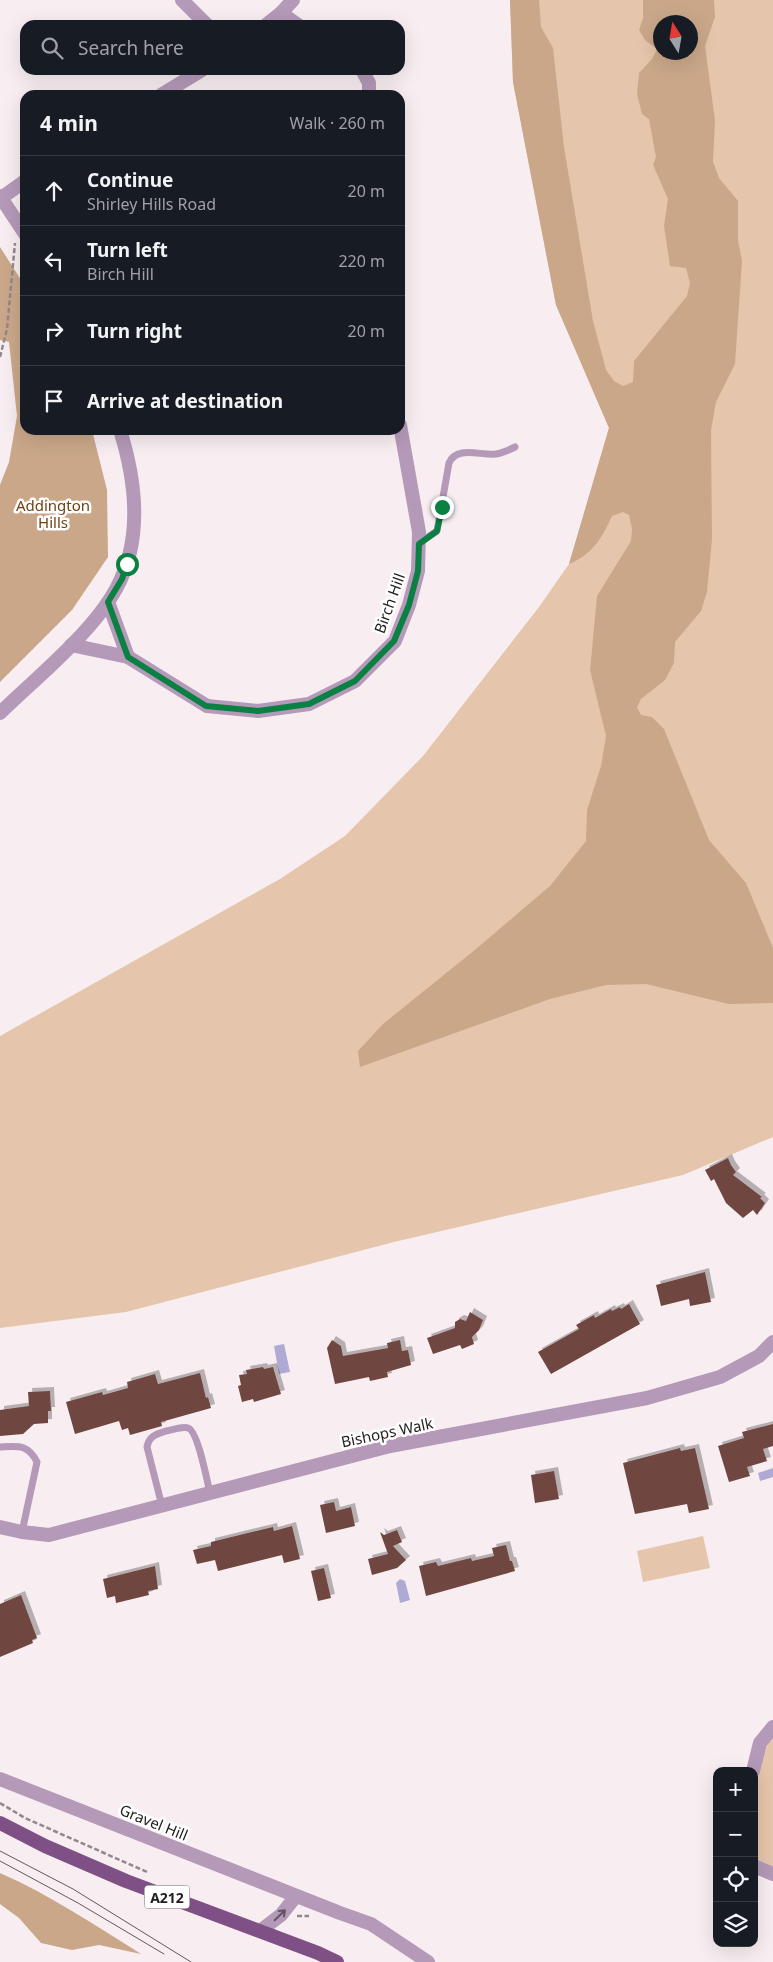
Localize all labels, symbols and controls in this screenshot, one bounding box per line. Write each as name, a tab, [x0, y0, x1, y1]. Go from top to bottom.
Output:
north arrow	[653, 15, 698, 60]
search box	[20, 20, 405, 75]
icon: search	[38, 34, 66, 62]
text: Search here	[78, 35, 184, 61]
text: 4 min	[40, 109, 98, 137]
text: Walk · 260 m	[290, 112, 385, 134]
text: Continue	[87, 167, 173, 193]
icon: ahead	[40, 177, 68, 205]
text: 20 m	[348, 180, 385, 202]
text: Shirley Hills Road	[87, 193, 216, 215]
text: Turn left	[87, 237, 168, 263]
icon: left	[40, 247, 68, 275]
text: 220 m	[338, 250, 385, 272]
text: Birch Hill	[87, 263, 154, 285]
icon: right	[40, 317, 68, 345]
text: Turn right	[87, 318, 182, 344]
text: 20 m	[348, 320, 385, 342]
icon: arrive	[40, 387, 68, 415]
text: Arrive at destination	[87, 388, 283, 414]
park label: Addington Hills	[16, 495, 90, 532]
route end	[431, 496, 454, 519]
route start	[116, 553, 139, 576]
street label: Birch Hill	[369, 570, 409, 636]
street label: Bishops Walk	[339, 1413, 435, 1451]
map controls	[713, 1767, 758, 1947]
button: +	[713, 1767, 758, 1812]
street label: Gravel Hill	[117, 1799, 191, 1845]
button: −	[713, 1812, 758, 1857]
button: locate	[713, 1857, 758, 1902]
road number: A212	[144, 1885, 190, 1908]
button: layers	[713, 1902, 758, 1947]
one-way arrow	[274, 1909, 286, 1921]

